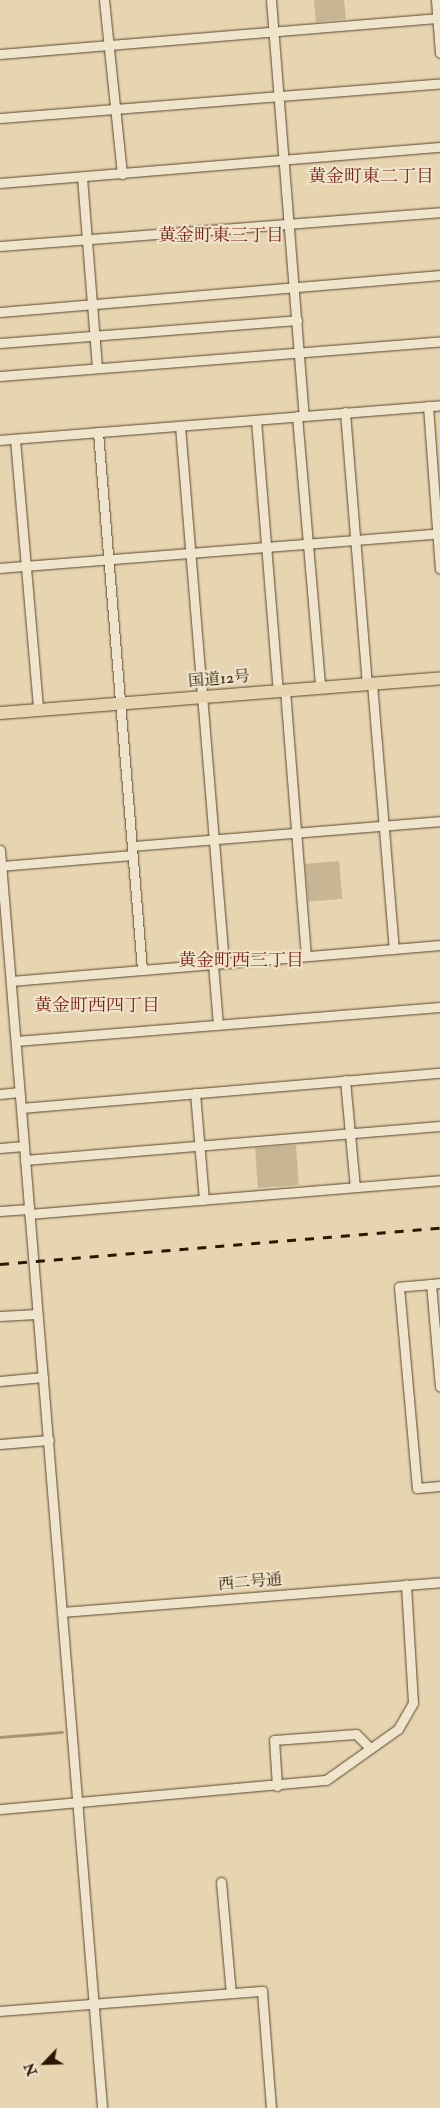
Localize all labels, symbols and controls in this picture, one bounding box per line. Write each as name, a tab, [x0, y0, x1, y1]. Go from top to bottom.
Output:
district label: 黄金町東二丁目	[308, 166, 434, 188]
district label: 黄金町東三丁目	[158, 225, 284, 247]
street label: 国道12号	[187, 667, 251, 691]
district label: 黄金町西三丁目	[178, 950, 304, 972]
district label: 黄金町西四丁目	[34, 995, 160, 1017]
street label: 西二号通	[217, 1570, 283, 1594]
north arrow	[20, 2038, 70, 2088]
text: N	[21, 2060, 41, 2079]

